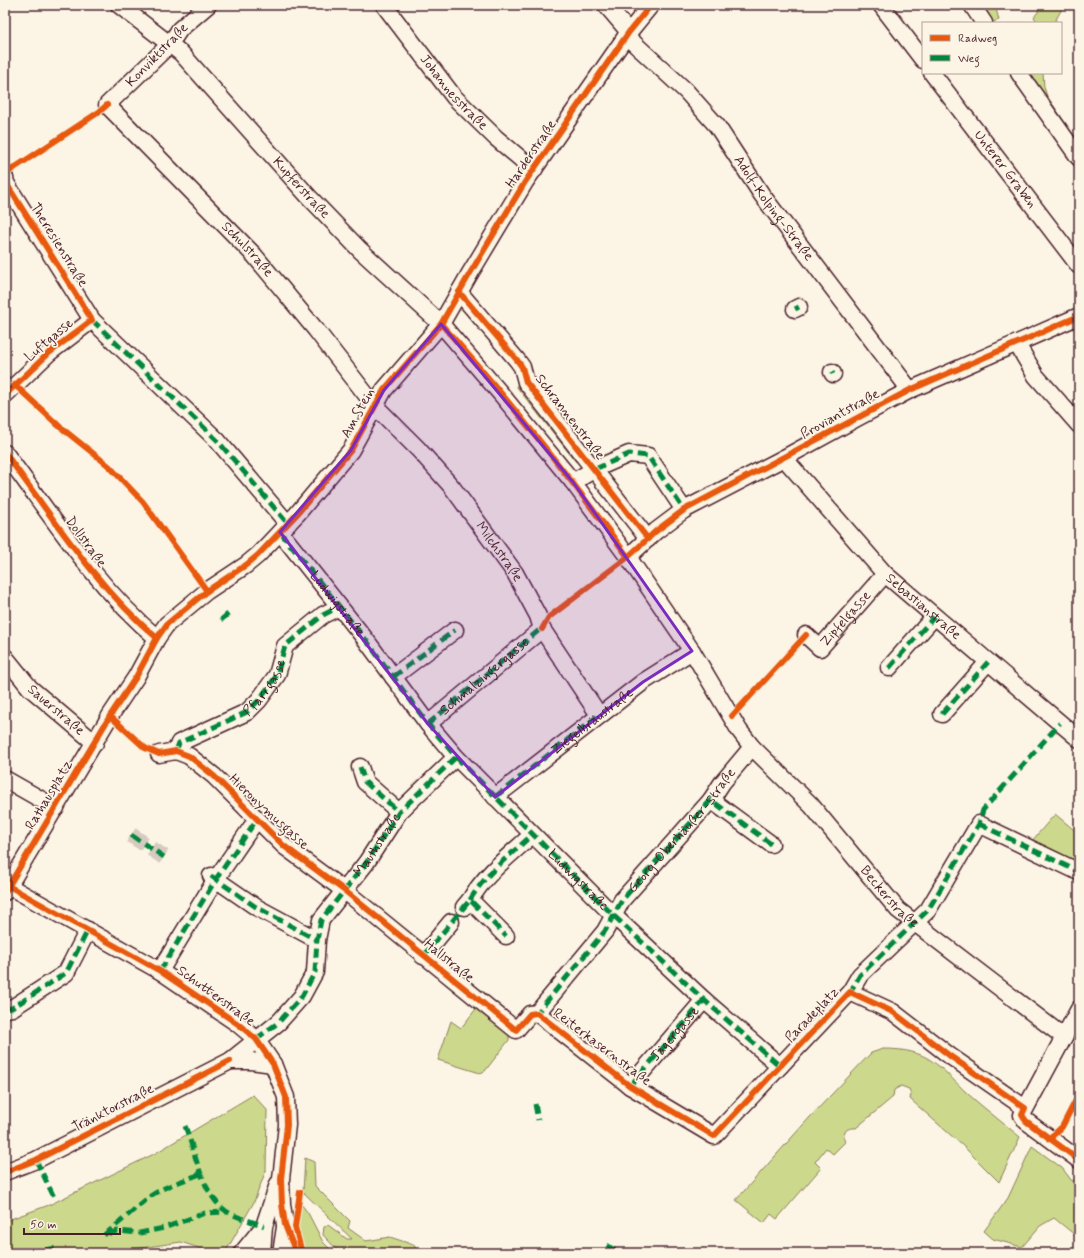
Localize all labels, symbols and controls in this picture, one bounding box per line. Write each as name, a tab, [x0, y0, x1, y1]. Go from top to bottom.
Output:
street label: Konviktstraße	[122, 19, 192, 91]
legend	[922, 22, 1062, 74]
text: Radweg	[958, 31, 997, 47]
street label: Johannesstraße	[416, 51, 492, 134]
text: Weg	[958, 51, 980, 68]
street label: Harderstraße	[502, 116, 561, 192]
street label: Unterer Graben	[970, 127, 1041, 212]
street label: Adolf-Kolping-Straße	[730, 152, 818, 265]
street label: Kupferstraße	[269, 153, 334, 223]
street label: Theresienstraße	[26, 200, 92, 291]
street label: Schulstraße	[217, 218, 278, 281]
street label: Luftgasse	[21, 314, 78, 366]
street label: Schrannenstraße	[531, 371, 609, 463]
street label: Am Stein	[337, 385, 379, 441]
street label: Proviantstraße	[797, 385, 883, 443]
street label: Dollstraße	[61, 513, 111, 571]
street label: Milchstraße	[471, 518, 527, 585]
street label: Ludwigstraße	[306, 567, 369, 641]
street label: Sebastianstraße	[882, 569, 965, 644]
street label: Zipfelgasse	[816, 587, 875, 651]
street label: Schmalzingergasse	[436, 633, 533, 719]
street label: Pfarrgasse	[239, 657, 290, 720]
street label: Sauerstraße	[24, 681, 89, 740]
street label: Ziegelbräustraße	[547, 684, 637, 759]
street label: Rathausplatz	[21, 757, 77, 833]
street label: Georg-Oberhäußer-Straße	[623, 764, 740, 897]
street label: Hieronymusgasse	[224, 770, 313, 856]
street label: Mauthstraße	[349, 809, 405, 881]
street label: Ludwigstraße	[544, 845, 613, 914]
street label: Beckerstraße	[856, 862, 923, 932]
street label: Hallstraße	[420, 935, 478, 987]
street label: Schutterstraße	[173, 962, 259, 1030]
street label: Paradeplatz	[781, 983, 843, 1047]
street label: Jägergasse	[646, 1002, 704, 1065]
street label: Reiterkasernstraße	[549, 1004, 655, 1090]
street label: Tränktorstraße	[69, 1080, 157, 1136]
scale bar	[24, 1210, 120, 1236]
text: 50 m	[30, 1217, 57, 1233]

